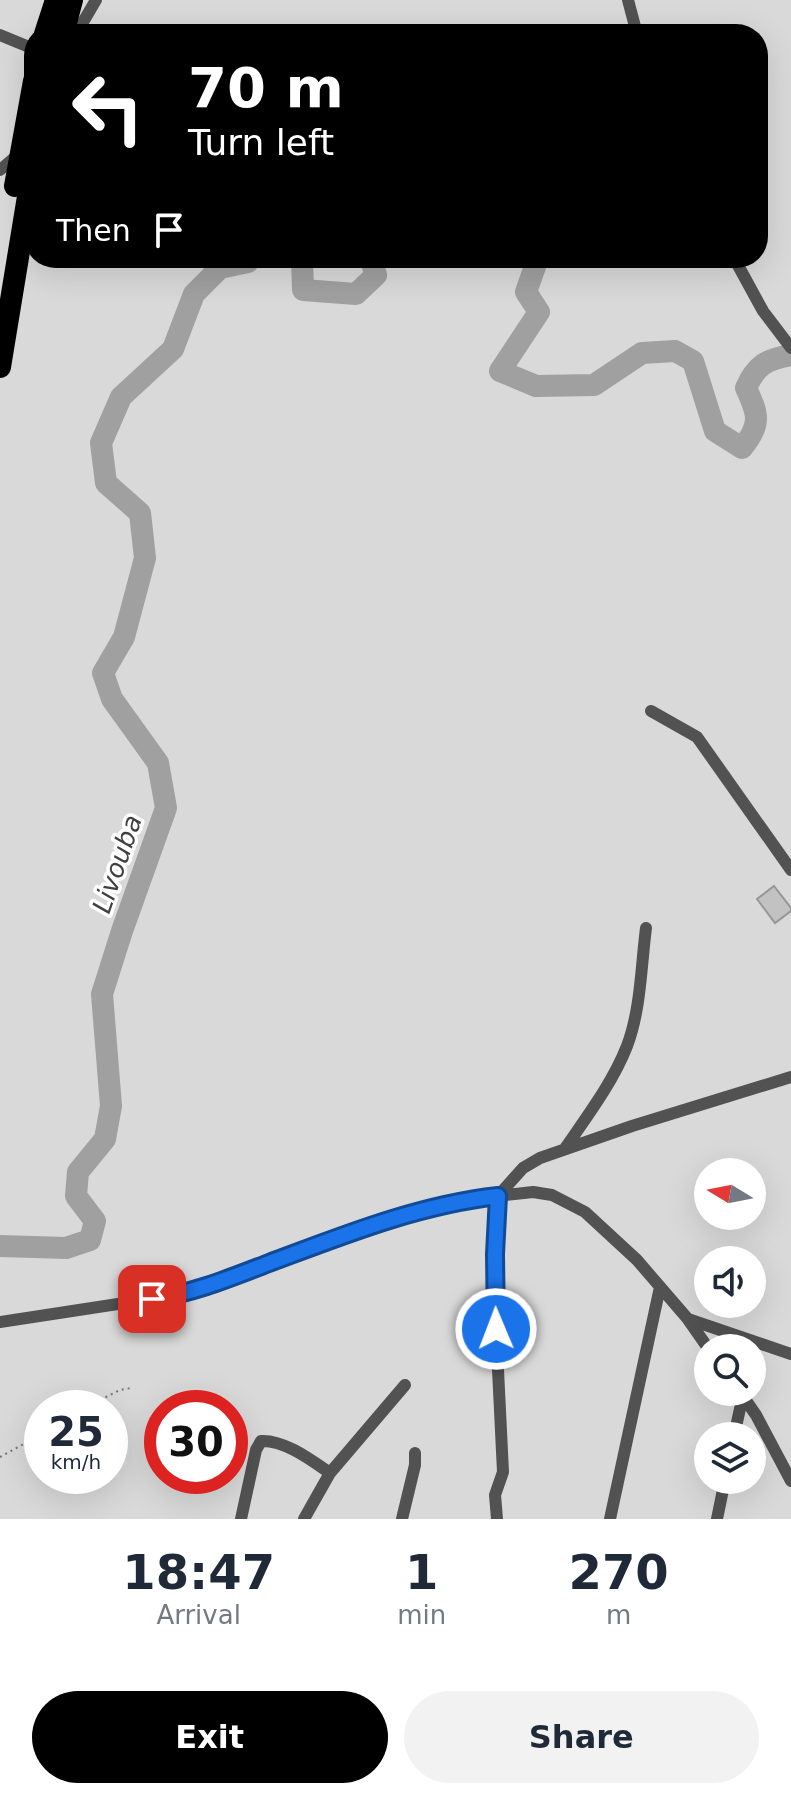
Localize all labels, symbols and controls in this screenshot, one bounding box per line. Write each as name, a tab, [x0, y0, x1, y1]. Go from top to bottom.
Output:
text: 70 m	[188, 55, 344, 120]
icon: left	[56, 56, 160, 160]
text: Turn left	[188, 122, 334, 163]
icon: arrive	[147, 208, 191, 252]
text: Then	[56, 213, 131, 248]
water label: Livouba	[86, 811, 148, 917]
north arrow	[694, 1158, 766, 1230]
map controls	[694, 1158, 766, 1494]
button: sound	[694, 1246, 766, 1318]
pin	[118, 1265, 186, 1333]
icon: arrive	[130, 1277, 174, 1321]
position arrow	[454, 1287, 538, 1371]
button: search	[694, 1334, 766, 1406]
speed limit sign: 30	[144, 1390, 248, 1494]
text: 25	[48, 1409, 104, 1455]
button: layers	[694, 1422, 766, 1494]
text: km/h	[51, 1450, 101, 1474]
text: 18:47	[122, 1544, 275, 1600]
text: 1	[405, 1544, 438, 1600]
text: 270	[569, 1544, 669, 1600]
text: Arrival	[156, 1600, 241, 1630]
text: min	[397, 1600, 446, 1630]
text: m	[606, 1600, 631, 1630]
button: Exit	[32, 1691, 388, 1783]
button: Share	[404, 1691, 759, 1783]

